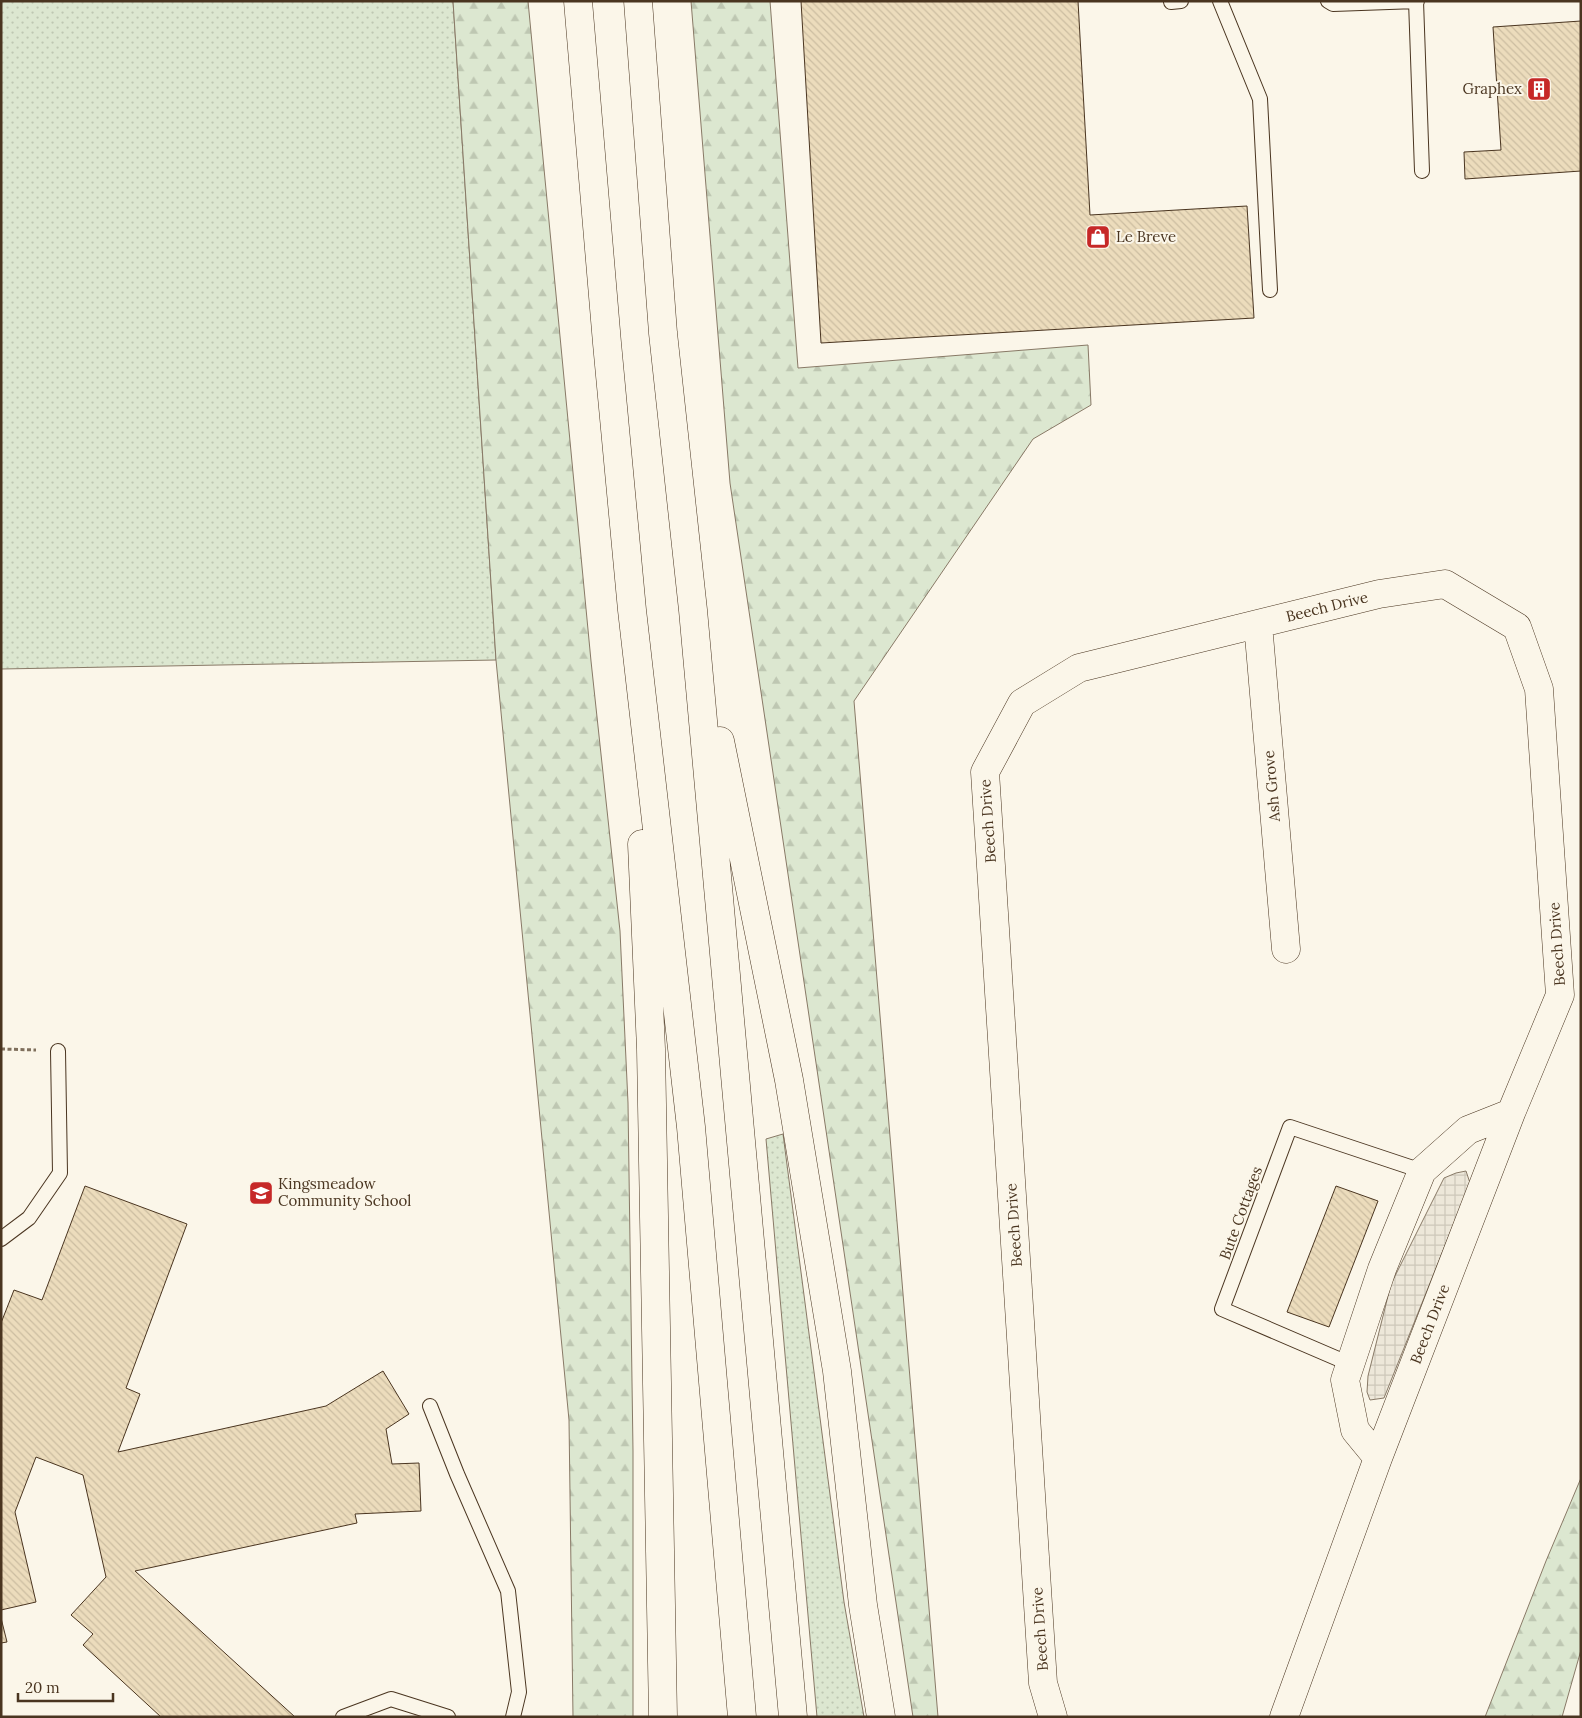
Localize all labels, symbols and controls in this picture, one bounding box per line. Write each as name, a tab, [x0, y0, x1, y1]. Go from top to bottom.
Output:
building icon: Graphex	[1526, 76, 1552, 102]
place label: Graphex	[1463, 79, 1522, 98]
shop icon: Le Breve	[1085, 224, 1111, 250]
place label: Le Breve	[1116, 227, 1176, 246]
street label: Beech Drive	[1284, 587, 1370, 626]
street label: Ash Grove	[1259, 750, 1284, 823]
street label: Beech Drive	[975, 779, 1000, 864]
street label: Beech Drive	[1544, 902, 1569, 987]
street label: Bute Cottages	[1215, 1163, 1266, 1262]
place label: Kingsmeadow Community School	[278, 1174, 411, 1210]
school or university icon: Kingsmeadow Community School	[248, 1180, 274, 1206]
street label: Beech Drive	[1001, 1183, 1026, 1268]
street label: Beech Drive	[1406, 1281, 1453, 1366]
street label: Beech Drive	[1027, 1587, 1052, 1672]
scale bar	[18, 1670, 112, 1702]
text: 20 m	[25, 1678, 60, 1697]

